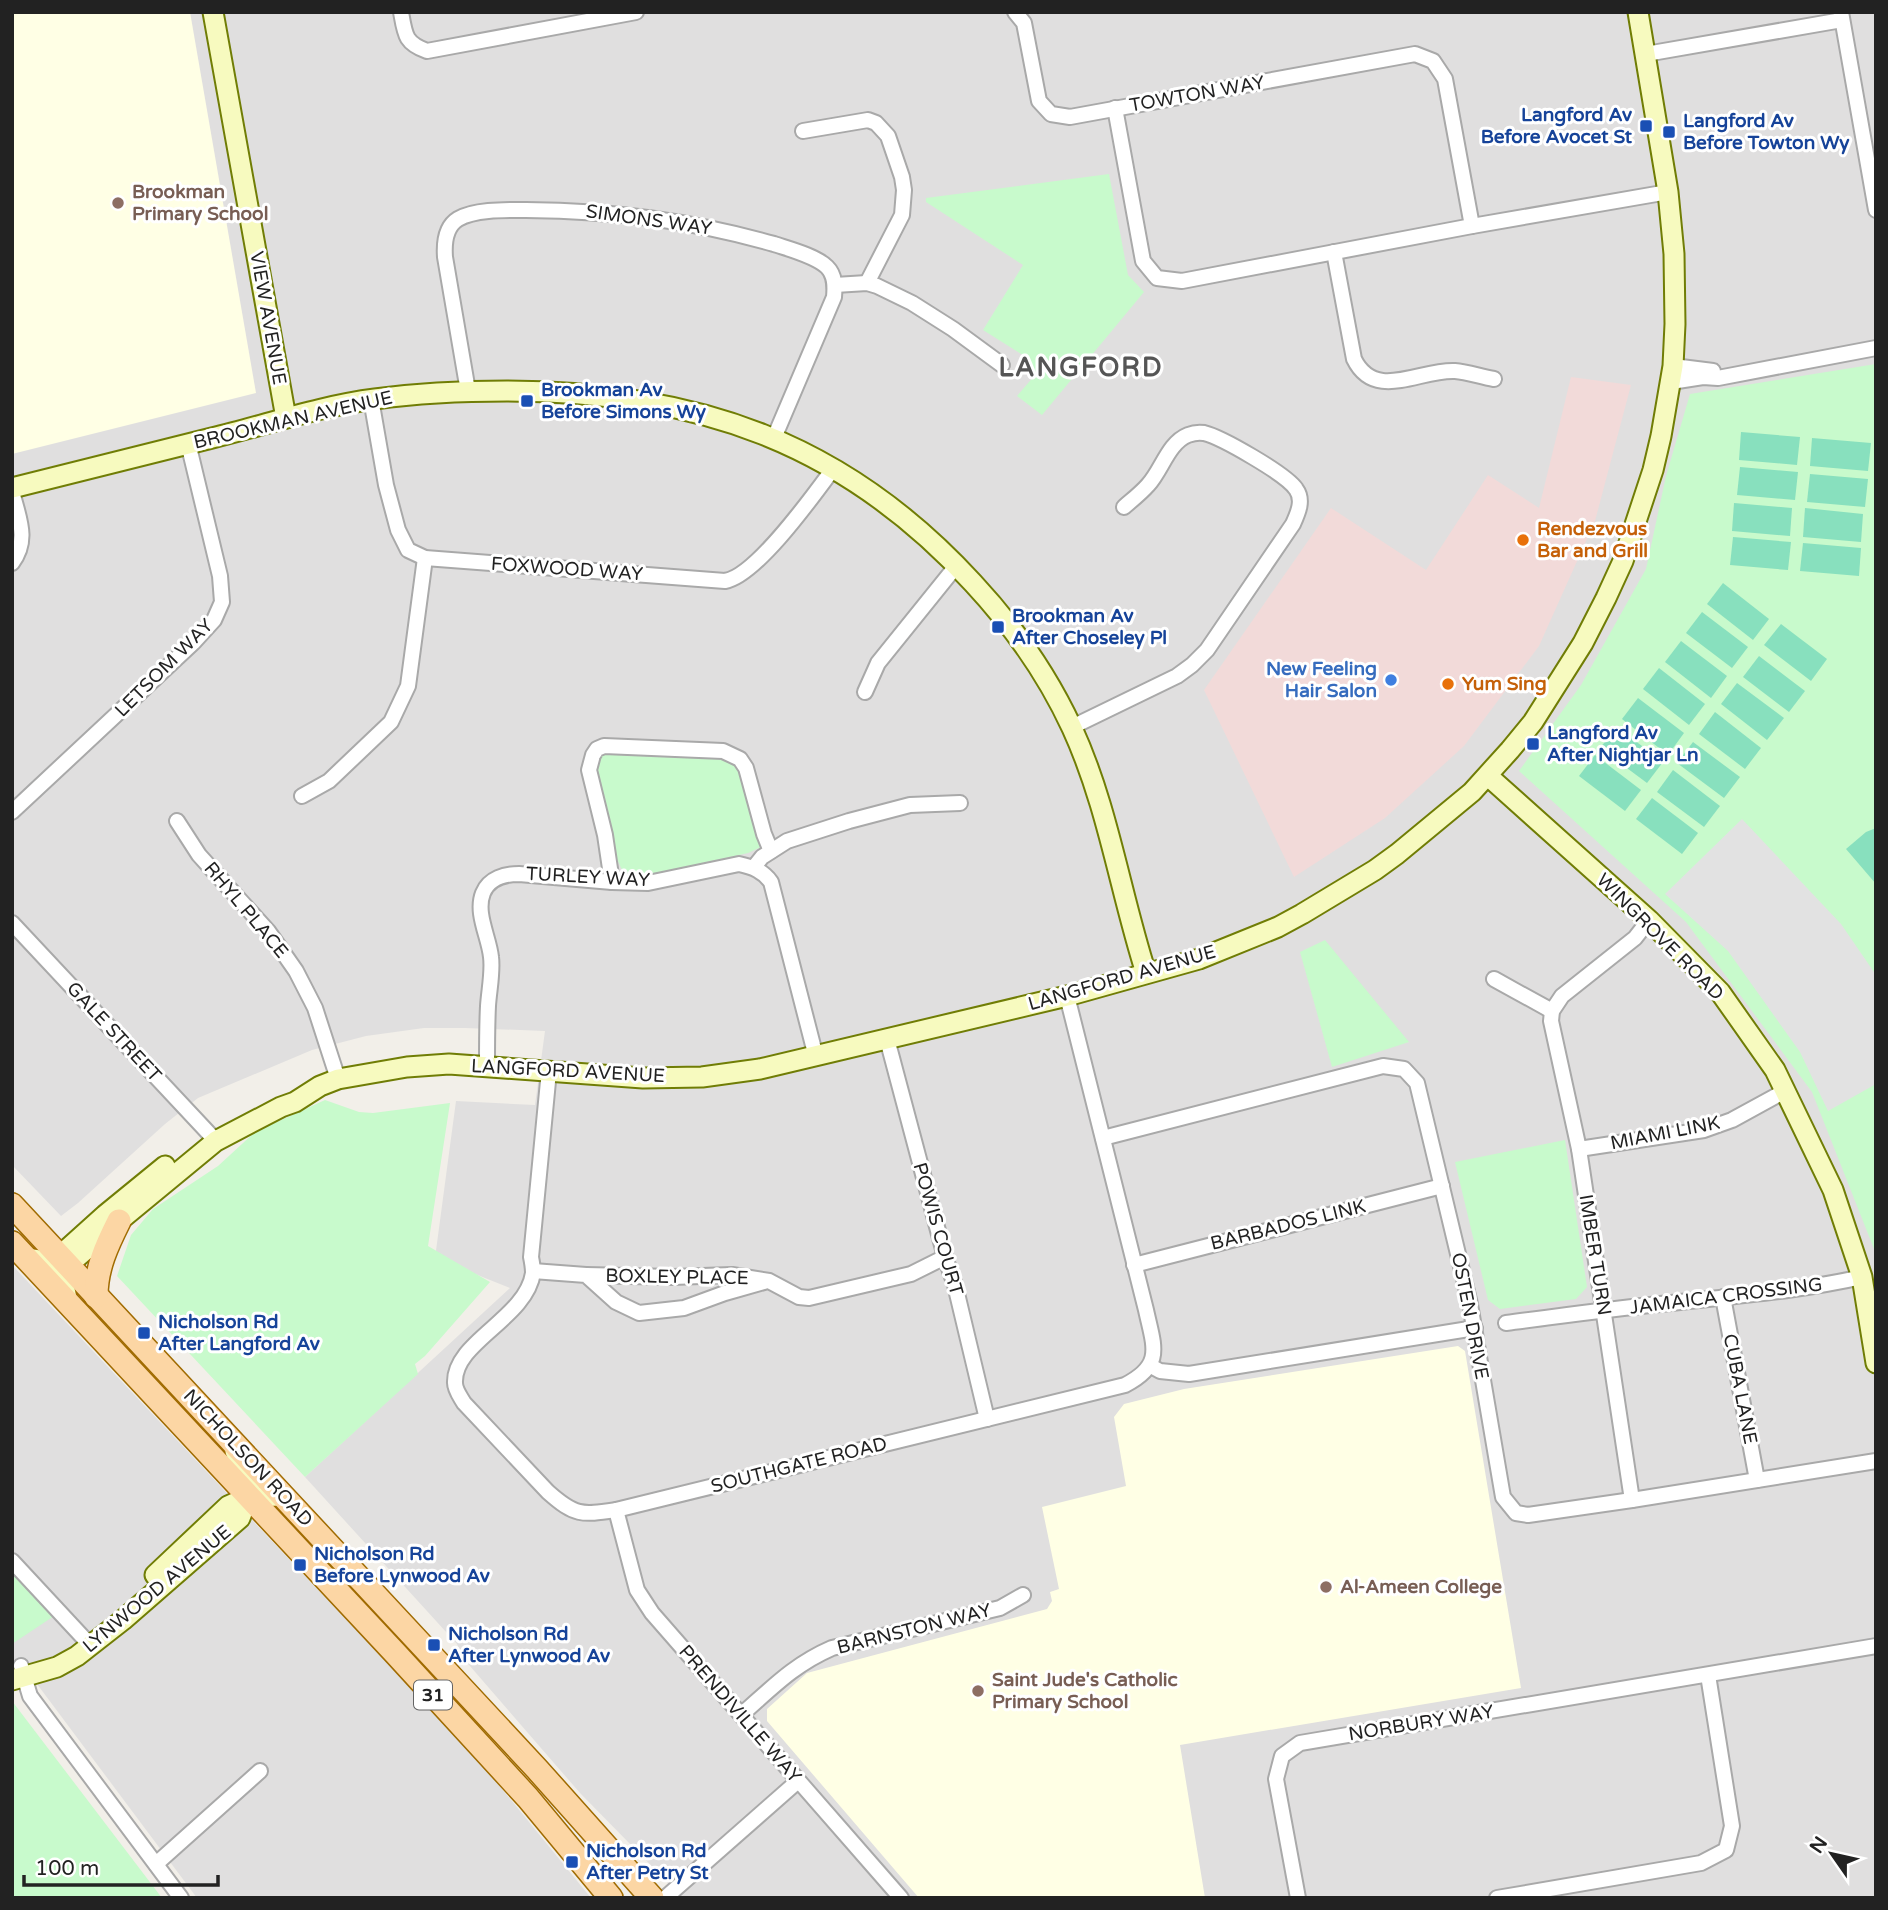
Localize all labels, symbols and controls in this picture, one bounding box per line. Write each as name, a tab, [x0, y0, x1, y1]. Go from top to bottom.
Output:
street label: TOWTON WAY	[1128, 71, 1266, 117]
place label: Langford Av Before Avocet St	[1481, 104, 1633, 148]
place label: Langford Av Before Towton Wy	[1683, 110, 1850, 155]
marker: Langford Av Before Avocet St	[1638, 118, 1654, 134]
marker: Langford Av Before Towton Wy	[1661, 124, 1677, 140]
place label: Brookman Primary School	[132, 181, 268, 226]
marker: Brookman Primary School	[110, 195, 126, 211]
street label: SIMONS WAY	[584, 200, 714, 240]
street label: VIEW AVENUE	[245, 249, 291, 387]
district label: LANGFORD	[999, 352, 1163, 383]
place label: Brookman Av Before Simons Wy	[541, 379, 707, 424]
street label: BROOKMAN AVENUE	[191, 386, 395, 454]
marker: Brookman Av Before Simons Wy	[519, 393, 535, 409]
place label: Rendezvous Bar and Grill	[1537, 518, 1648, 562]
marker: Rendezvous Bar and Grill	[1515, 532, 1531, 548]
street label: FOXWOOD WAY	[490, 553, 644, 585]
place label: Brookman Av After Choseley Pl	[1012, 605, 1167, 650]
street label: LETSOM WAY	[110, 614, 218, 722]
marker: Brookman Av After Choseley Pl	[990, 619, 1006, 635]
place label: New Feeling Hair Salon	[1266, 658, 1377, 702]
marker: New Feeling Hair Salon	[1383, 672, 1399, 688]
place label: Yum Sing	[1462, 673, 1547, 696]
marker: Yum Sing	[1440, 676, 1456, 692]
place label: Langford Av After Nightjar Ln	[1547, 722, 1699, 767]
marker: Langford Av After Nightjar Ln	[1525, 736, 1541, 752]
street label: RHYL PLACE	[199, 858, 293, 962]
street label: TURLEY WAY	[525, 863, 651, 891]
street label: WINGROVE ROAD	[1592, 869, 1728, 1005]
street label: LANGFORD AVENUE	[1026, 941, 1218, 1015]
street label: GALE STREET	[62, 978, 166, 1087]
street label: LANGFORD AVENUE	[470, 1055, 666, 1087]
street label: MIAMI LINK	[1608, 1112, 1722, 1154]
street label: POWIS COURT	[909, 1160, 968, 1298]
street label: IMBER TURN	[1575, 1193, 1615, 1317]
street label: BARBADOS LINK	[1208, 1195, 1368, 1255]
street label: OSTEN DRIVE	[1447, 1251, 1493, 1381]
street label: BOXLEY PLACE	[605, 1265, 749, 1289]
street label: JAMAICA CROSSING	[1628, 1273, 1824, 1319]
place label: Nicholson Rd After Langford Av	[158, 1311, 320, 1356]
marker: Nicholson Rd After Langford Av	[136, 1325, 152, 1341]
street label: CUBA LANE	[1719, 1332, 1761, 1446]
street label: NICHOLSON ROAD	[179, 1385, 317, 1531]
street label: SOUTHGATE ROAD	[709, 1432, 889, 1498]
street label: LYNWOOD AVENUE	[79, 1521, 235, 1657]
place label: Nicholson Rd Before Lynwood Av	[314, 1543, 490, 1588]
marker: Nicholson Rd Before Lynwood Av	[292, 1557, 308, 1573]
place label: Al-Ameen College	[1340, 1576, 1502, 1599]
marker: Al-Ameen College	[1318, 1579, 1334, 1595]
street label: BARNSTON WAY	[835, 1599, 993, 1659]
place label: Nicholson Rd After Lynwood Av	[448, 1623, 610, 1668]
marker: Nicholson Rd After Lynwood Av	[426, 1637, 442, 1653]
street label: PRENDIVILLE WAY	[674, 1641, 806, 1787]
place label: Saint Jude's Catholic Primary School	[992, 1669, 1178, 1714]
road number: 31	[414, 1680, 452, 1710]
marker: Saint Jude's Catholic Primary School	[970, 1683, 986, 1699]
street label: NORBURY WAY	[1347, 1701, 1495, 1745]
north arrow	[1797, 1819, 1867, 1889]
text: N	[1805, 1833, 1832, 1858]
place label: Nicholson Rd After Petry St	[586, 1840, 709, 1885]
scale bar	[24, 1843, 219, 1887]
marker: Nicholson Rd After Petry St	[564, 1854, 580, 1870]
text: 100 m	[35, 1856, 99, 1881]

